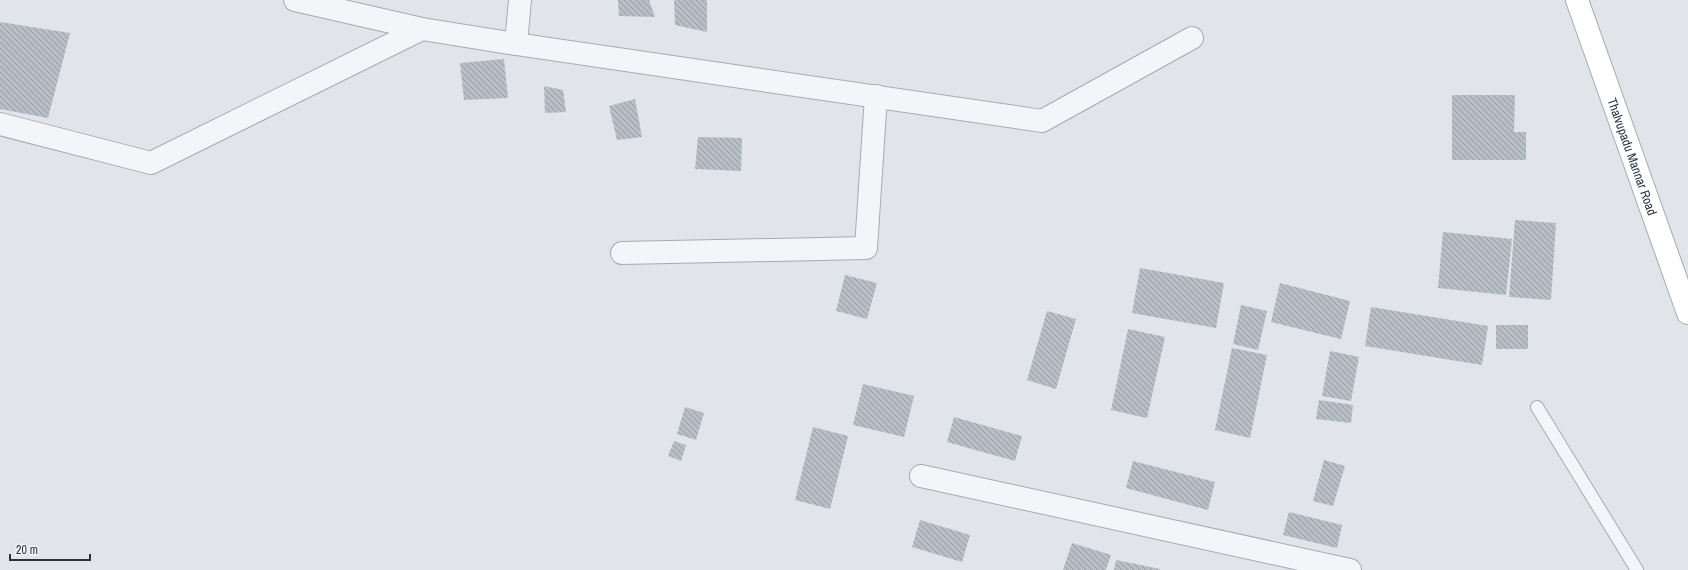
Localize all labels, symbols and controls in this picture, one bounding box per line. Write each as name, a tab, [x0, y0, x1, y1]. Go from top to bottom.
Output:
street label: Thalvupadu Mannar Road	[1604, 95, 1661, 218]
scale bar	[10, 536, 90, 562]
text: 20 m	[16, 542, 38, 558]

